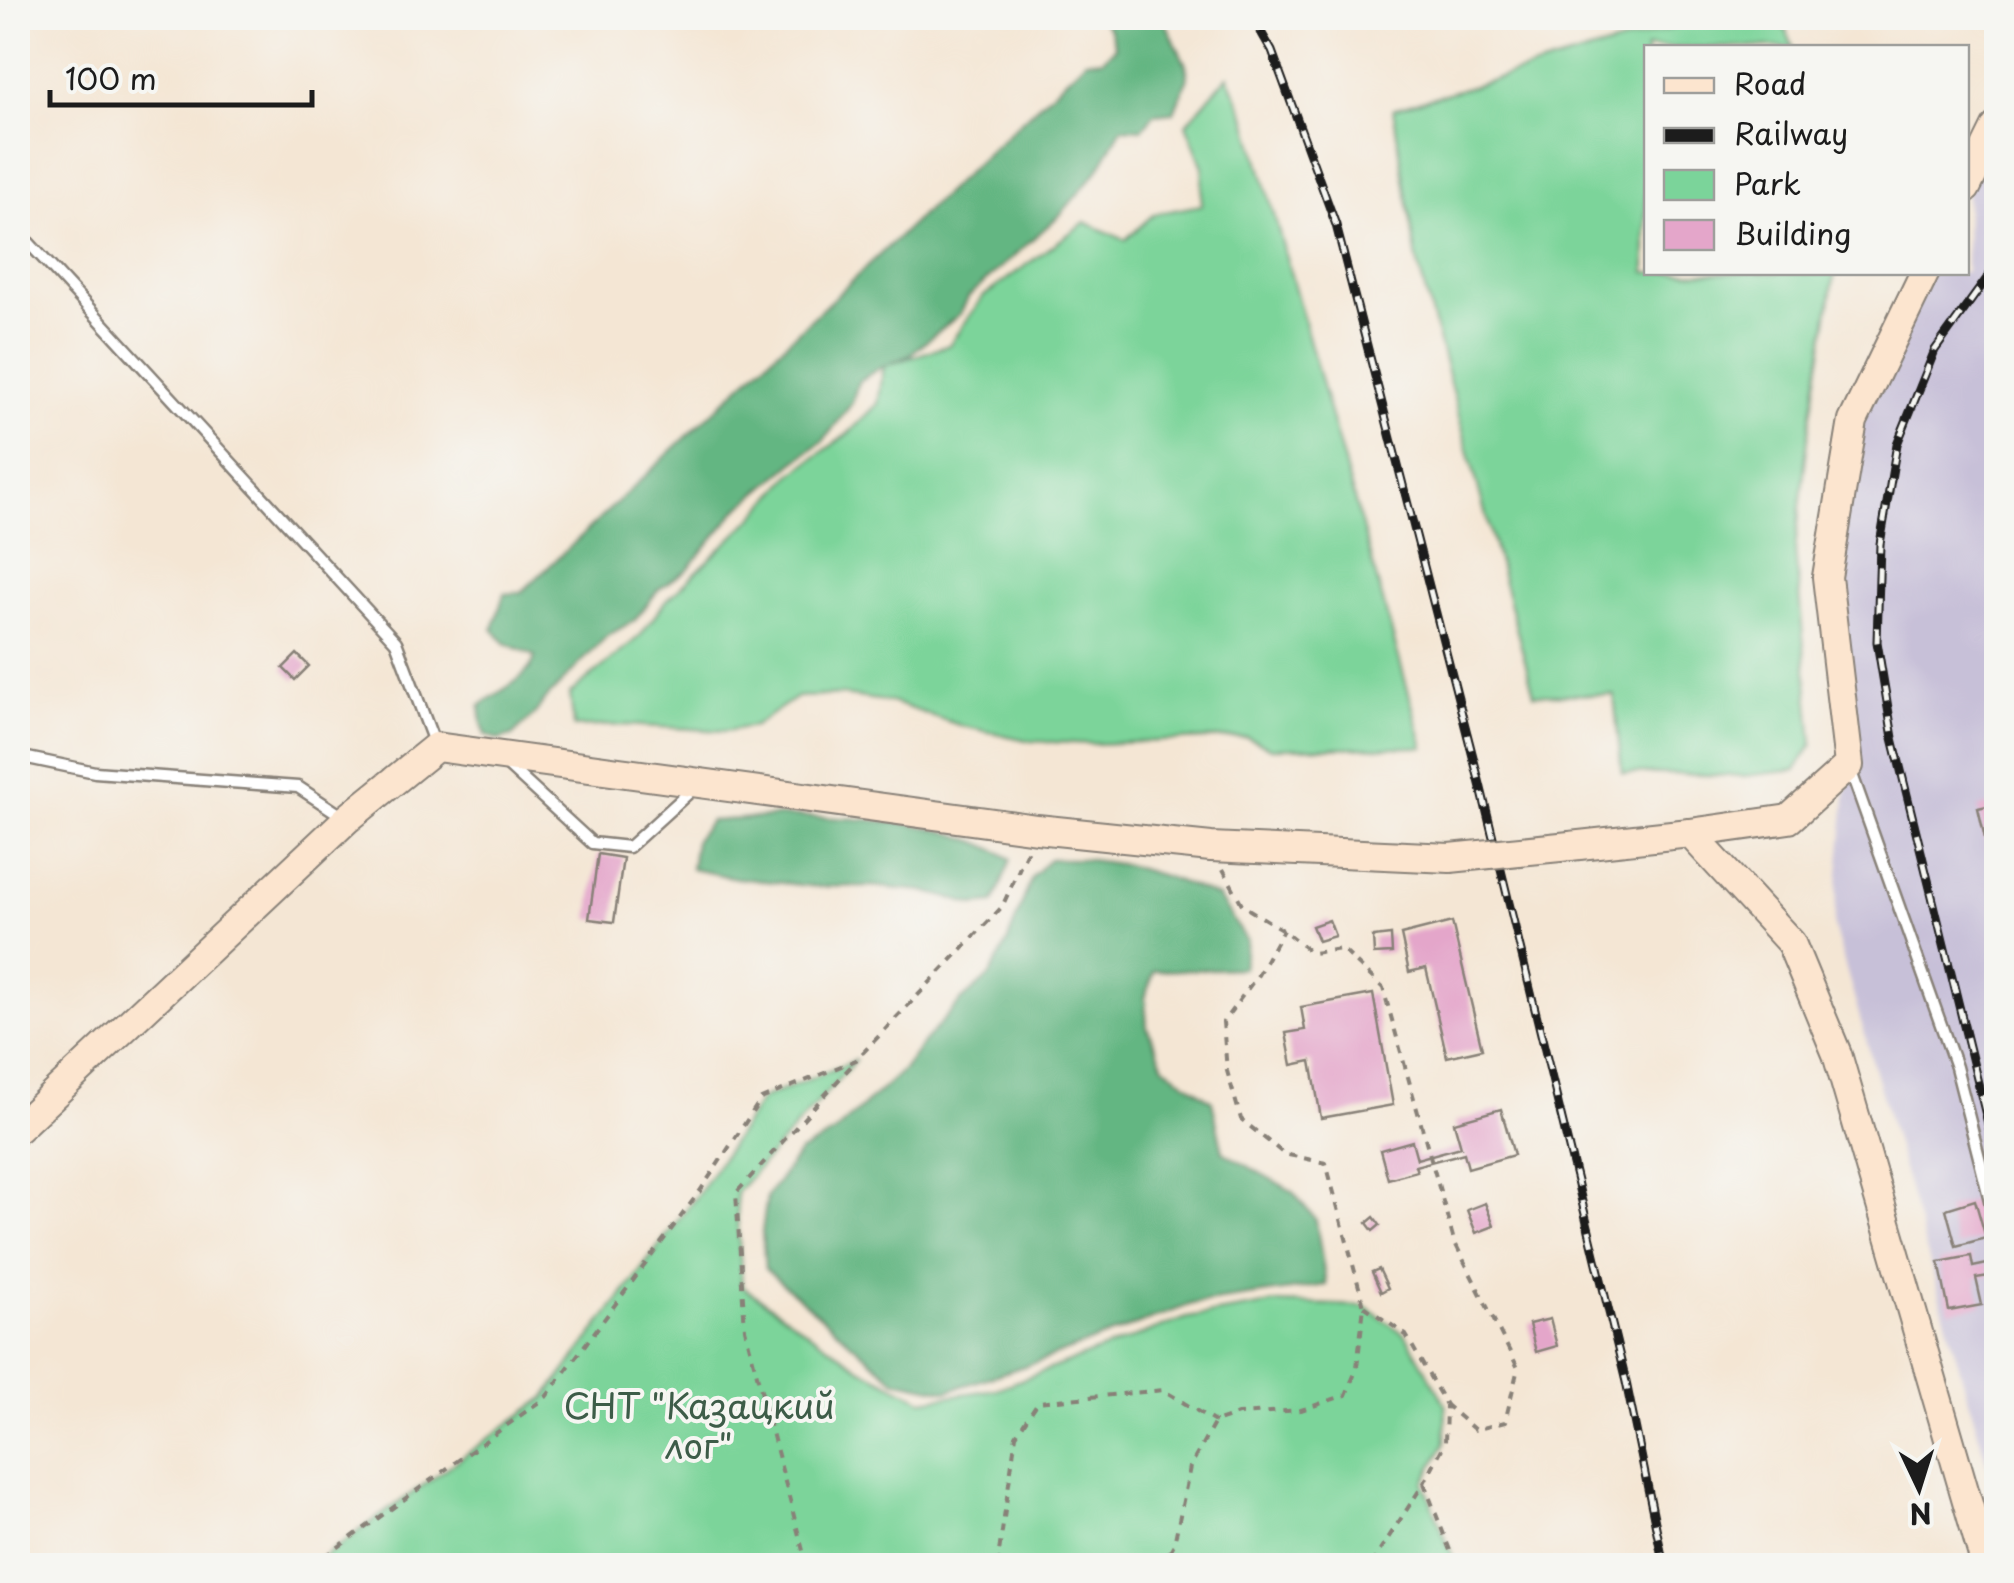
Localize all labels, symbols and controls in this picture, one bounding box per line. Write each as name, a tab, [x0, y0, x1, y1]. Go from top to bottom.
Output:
scale bar	[50, 45, 312, 107]
legend	[1644, 45, 1969, 275]
text: 100 m	[65, 55, 157, 100]
text: Road	[1734, 60, 1807, 105]
text: Railway	[1734, 110, 1848, 155]
text: Park	[1734, 160, 1801, 205]
text: Building	[1734, 210, 1851, 255]
park label: СНТ "Казацкий лог"	[563, 1378, 835, 1471]
north arrow	[1869, 1438, 1969, 1538]
text: N	[1908, 1492, 1933, 1537]

